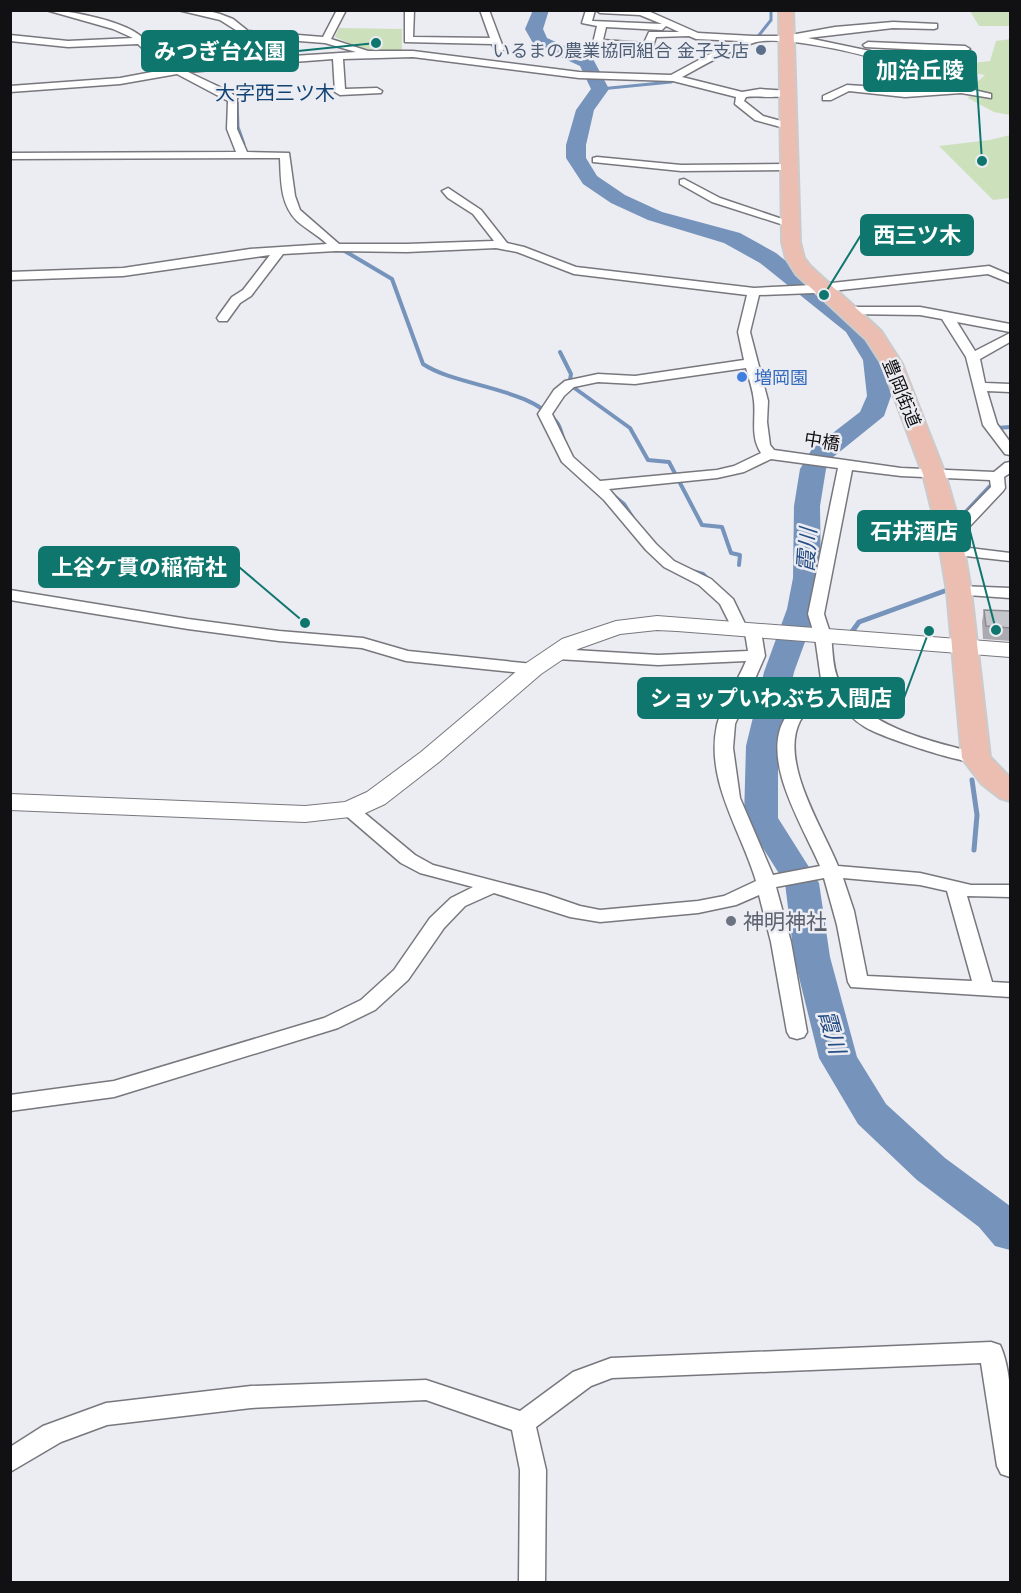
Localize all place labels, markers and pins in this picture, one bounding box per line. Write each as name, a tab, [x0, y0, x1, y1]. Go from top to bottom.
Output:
callout: みつぎ台公園	[142, 31, 298, 71]
place label: いるまの農業協同組合 金子支店	[492, 38, 749, 63]
marker: いるまの農業協同組合 金子支店	[754, 43, 768, 57]
callout: 加治丘陵	[864, 51, 976, 91]
callout: 西三ツ木	[861, 215, 973, 255]
place label: 増岡園	[754, 365, 808, 390]
marker: 増岡園	[735, 370, 749, 384]
callout: 石井酒店	[858, 511, 970, 551]
callout: 上谷ケ貫の稲荷社	[39, 547, 239, 587]
callout: ショップいわぶち入間店	[638, 678, 904, 718]
place label: 神明神社	[743, 907, 827, 936]
marker: 神明神社	[724, 914, 738, 928]

